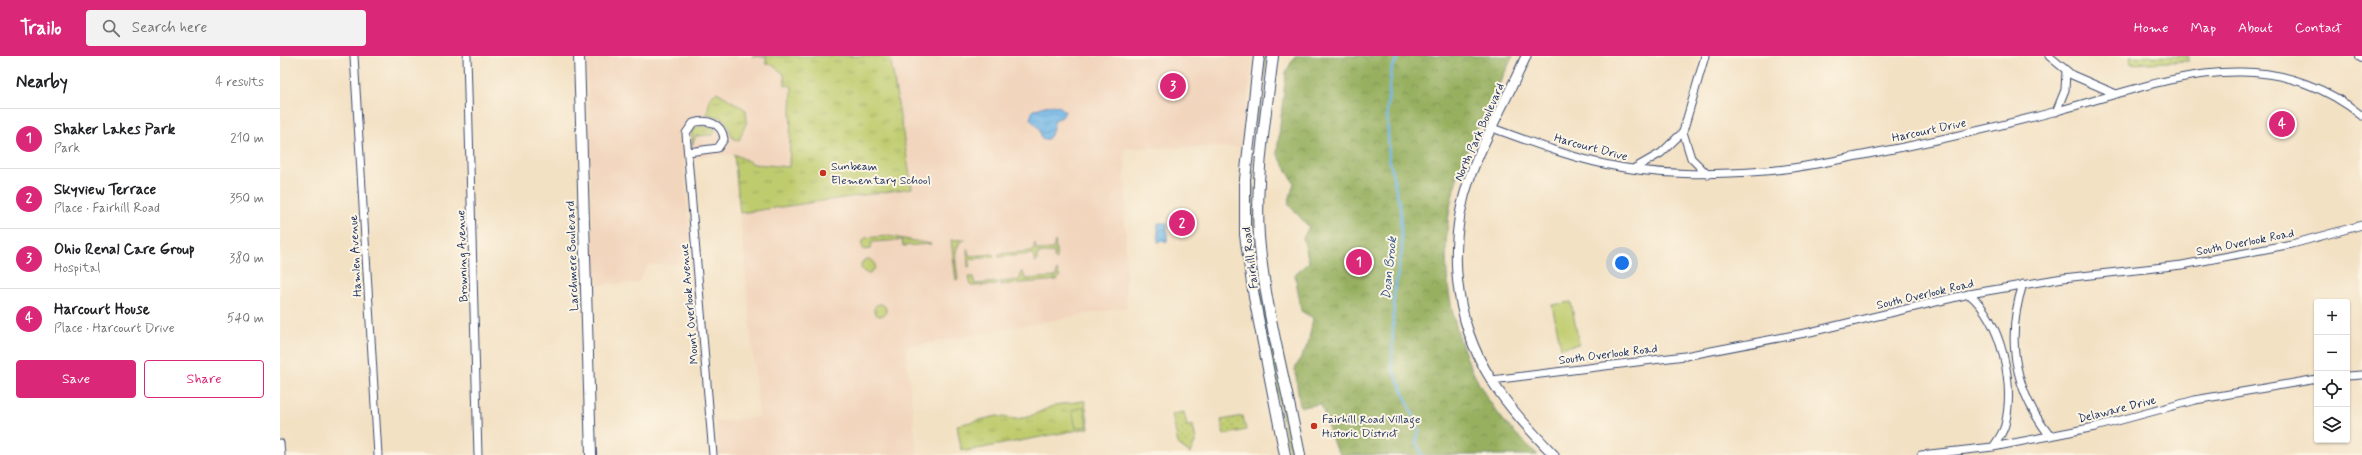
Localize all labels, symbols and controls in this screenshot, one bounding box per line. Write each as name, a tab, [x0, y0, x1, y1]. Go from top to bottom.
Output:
search box	[86, 10, 366, 46]
text: Trailo	[20, 16, 62, 41]
icon: search	[100, 17, 122, 39]
text: Search here	[132, 18, 207, 38]
text: Home	[2134, 19, 2168, 37]
text: Map	[2190, 19, 2216, 37]
text: About	[2238, 19, 2273, 37]
text: Contact	[2295, 19, 2342, 37]
text: Nearby	[16, 71, 68, 93]
pin: 3	[1160, 71, 1186, 101]
text: 4 results	[215, 74, 264, 91]
street label: North Park Boulevard	[1451, 81, 1509, 184]
pin: 4	[2269, 109, 2295, 139]
street label: Harcourt Drive	[1891, 115, 1968, 147]
text: Shaker Lakes Park	[54, 120, 175, 140]
text: 1	[26, 130, 32, 147]
text: 210 m	[230, 130, 264, 147]
street label: Harcourt Drive	[1552, 130, 1629, 165]
text: Park	[54, 140, 80, 157]
place label: Sunbeam Elementary School	[831, 159, 931, 189]
marker: Sunbeam Elementary School	[818, 168, 828, 178]
text: Skyview Terrace	[54, 180, 156, 200]
text: 2	[26, 190, 32, 207]
text: 350 m	[230, 190, 264, 207]
text: Place · Fairhill Road	[54, 200, 160, 217]
street label: Larchmere Boulevard	[563, 201, 583, 311]
pin: 2	[1169, 208, 1195, 238]
street label: Browning Avenue	[453, 210, 473, 302]
street label: Hamlen Avenue	[346, 214, 366, 297]
street label: Fairhill Road	[1239, 226, 1263, 290]
street label: South Overlook Road	[2195, 226, 2296, 260]
water label: Doan Brook	[1378, 235, 1401, 300]
text: Ohio Renal Care Group	[54, 240, 195, 260]
street label: Mount Overlook Avenue	[677, 243, 703, 365]
pin: 1	[1346, 247, 1372, 277]
text: 3	[26, 250, 32, 267]
text: 380 m	[229, 250, 264, 267]
your location	[1612, 253, 1632, 273]
text: Hospital	[54, 260, 100, 277]
street label: South Overlook Road	[1875, 276, 1975, 314]
map controls	[2314, 299, 2350, 443]
button: +	[2314, 299, 2350, 335]
text: Harcourt House	[54, 300, 150, 320]
text: 4	[25, 310, 33, 327]
text: 540 m	[227, 310, 264, 327]
text: Place · Harcourt Drive	[54, 320, 175, 337]
button: −	[2314, 335, 2350, 371]
street label: South Overlook Road	[1558, 341, 1658, 369]
button: Save	[16, 360, 136, 398]
button: Share	[144, 360, 264, 398]
button: locate	[2314, 371, 2350, 407]
street label: Delaware Drive	[2076, 392, 2158, 427]
button: layers	[2314, 407, 2350, 443]
place label: Fairhill Road Village Historic District	[1322, 412, 1420, 442]
marker: Fairhill Road Village Historic District	[1309, 421, 1319, 431]

